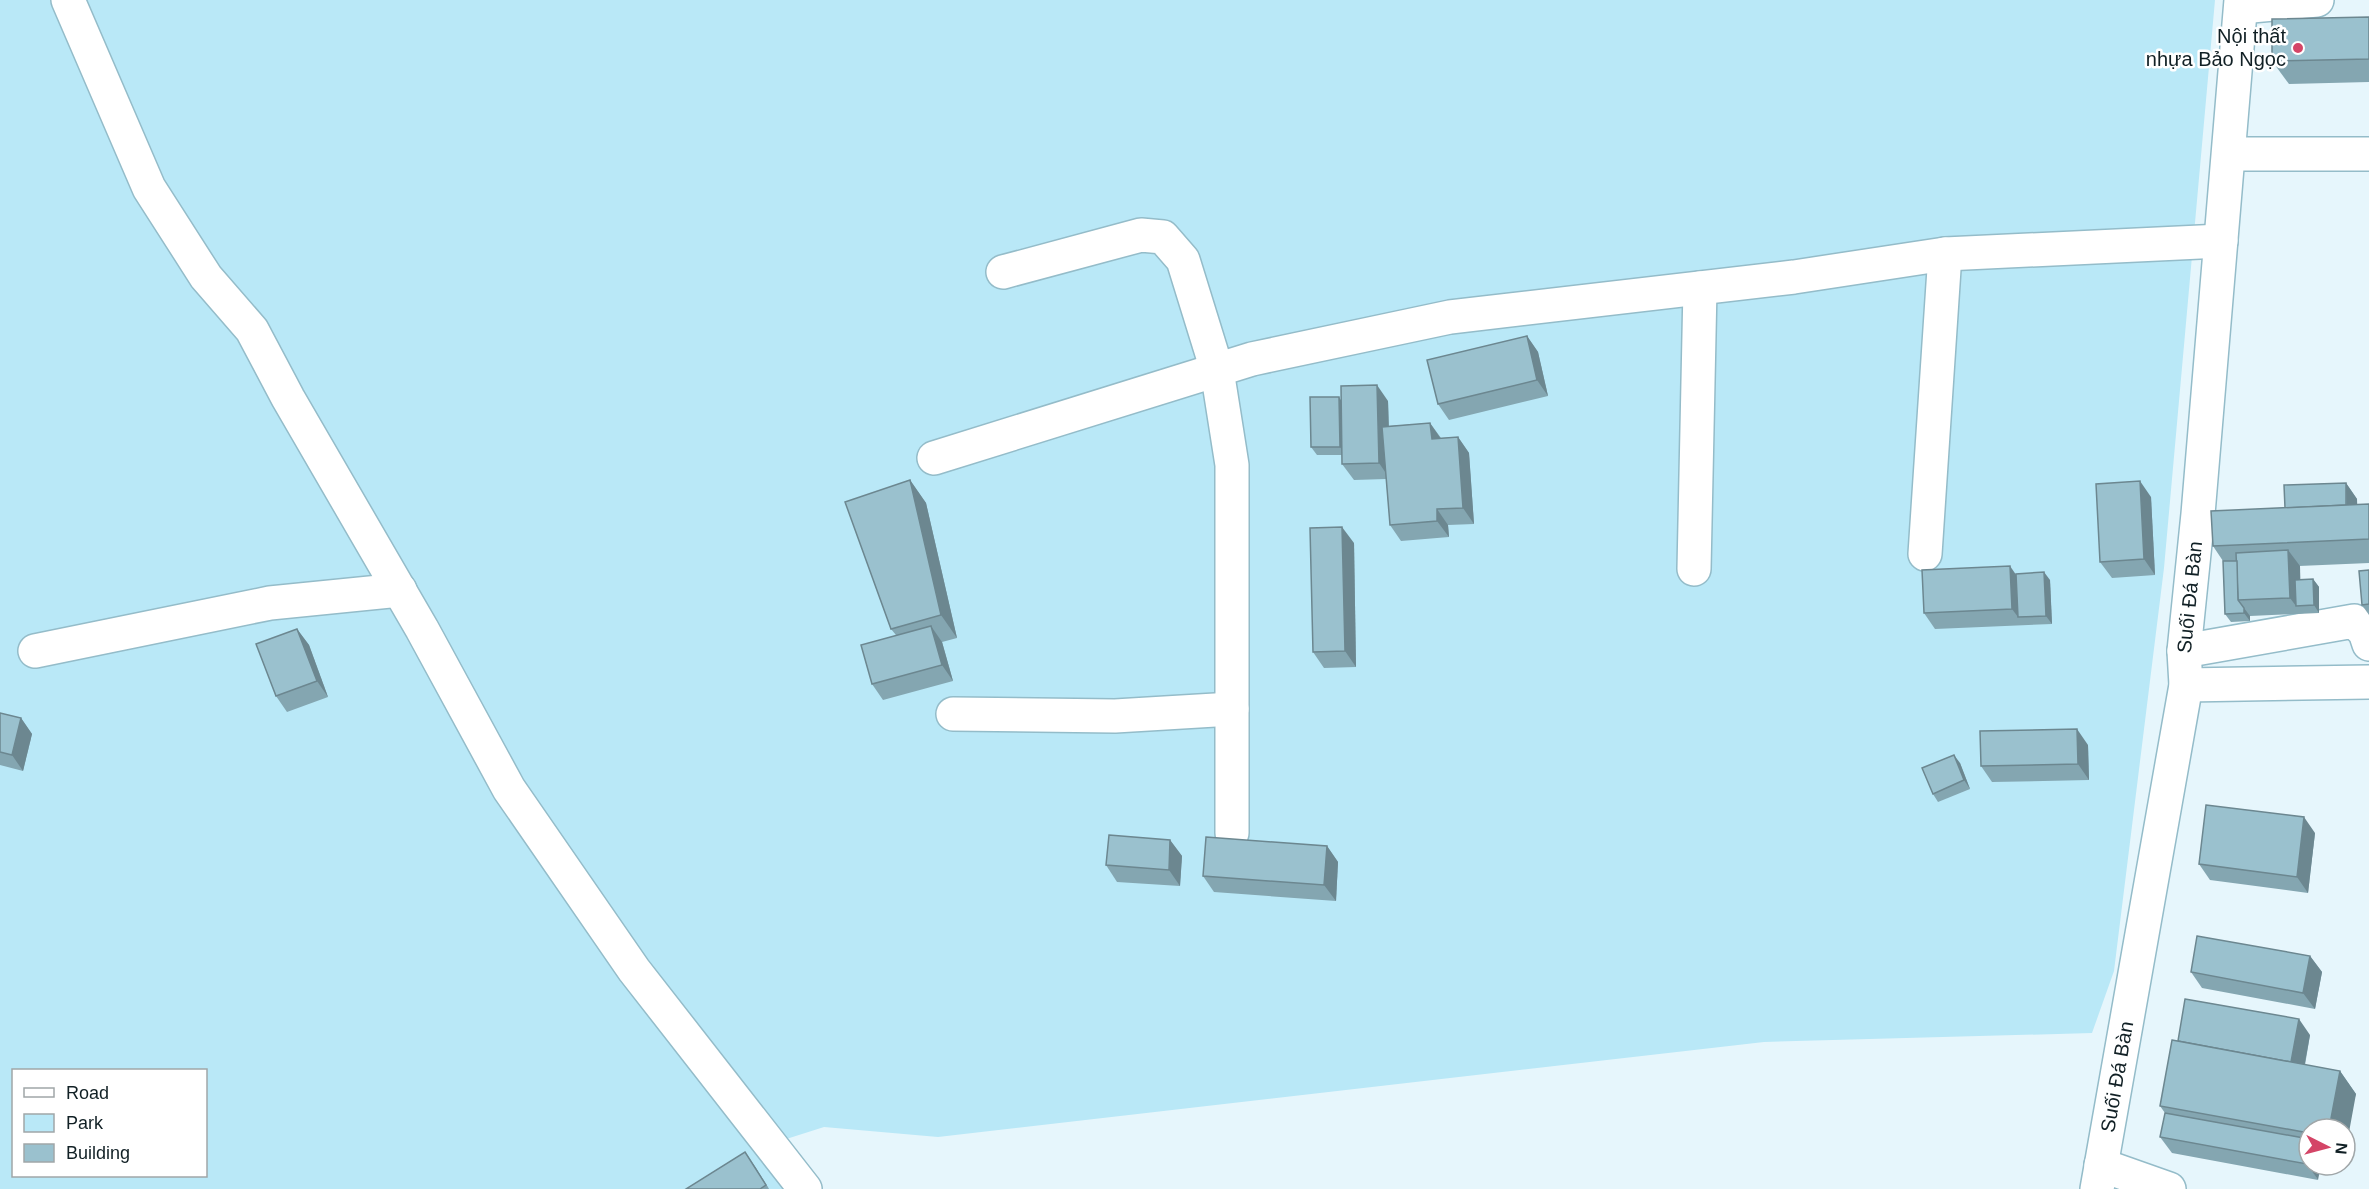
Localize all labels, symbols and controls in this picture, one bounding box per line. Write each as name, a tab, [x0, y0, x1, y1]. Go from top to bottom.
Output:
place label: Nội thất nhựa Bảo Ngọc	[2146, 25, 2286, 70]
marker: Nội thất nhựa Bảo Ngọc	[2291, 41, 2305, 55]
street label: Suối Đá Bàn	[2173, 540, 2206, 654]
street label: Suối Đá Bàn	[2096, 1020, 2137, 1134]
legend	[12, 1069, 207, 1177]
text: Road	[66, 1083, 109, 1103]
text: Park	[66, 1113, 104, 1133]
north arrow	[2297, 1117, 2357, 1177]
text: N	[2332, 1142, 2350, 1155]
text: Building	[66, 1143, 130, 1163]

